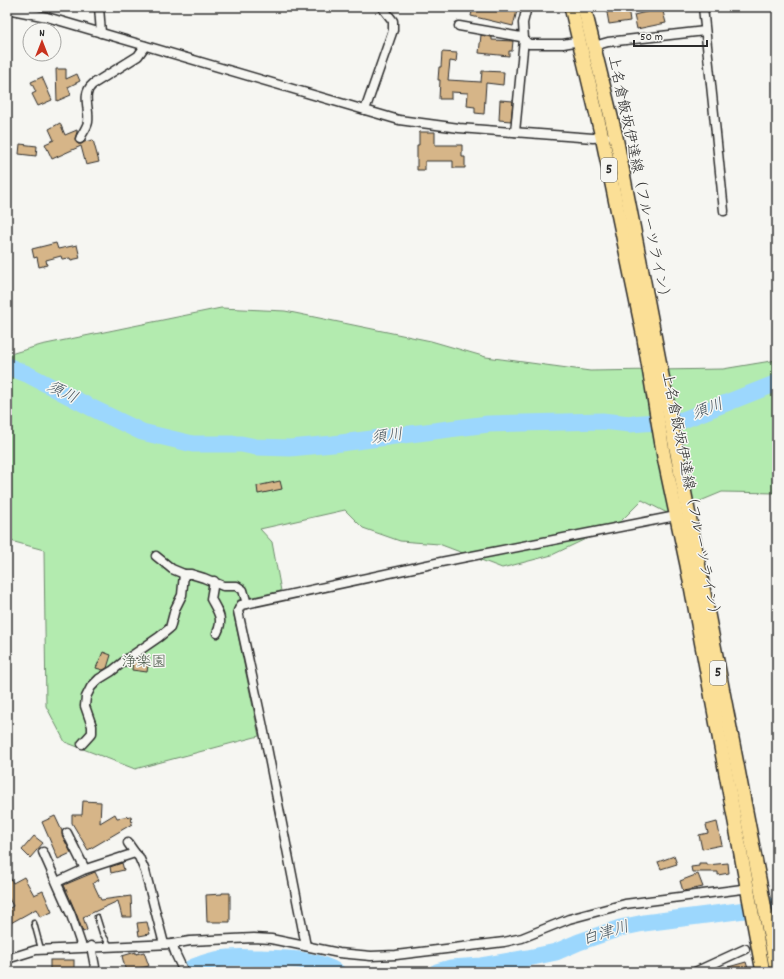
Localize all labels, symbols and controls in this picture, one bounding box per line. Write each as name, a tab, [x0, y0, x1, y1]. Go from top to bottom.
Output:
north arrow	[22, 22, 62, 62]
scale bar	[634, 22, 707, 48]
text: N	[39, 26, 45, 42]
text: 50 m	[640, 29, 663, 46]
street label: 上名倉飯坂伊達線（フルーツライン）	[601, 53, 675, 307]
road number: 5	[601, 158, 617, 182]
street label: 上名倉飯坂伊達線（フルーツライン）	[655, 370, 725, 624]
water label: 須川	[43, 376, 81, 410]
water label: 須川	[689, 394, 727, 426]
water label: 須川	[370, 424, 404, 450]
park label: 浄楽園	[121, 652, 167, 674]
road number: 5	[710, 661, 726, 685]
water label: 白津川	[580, 916, 632, 952]

